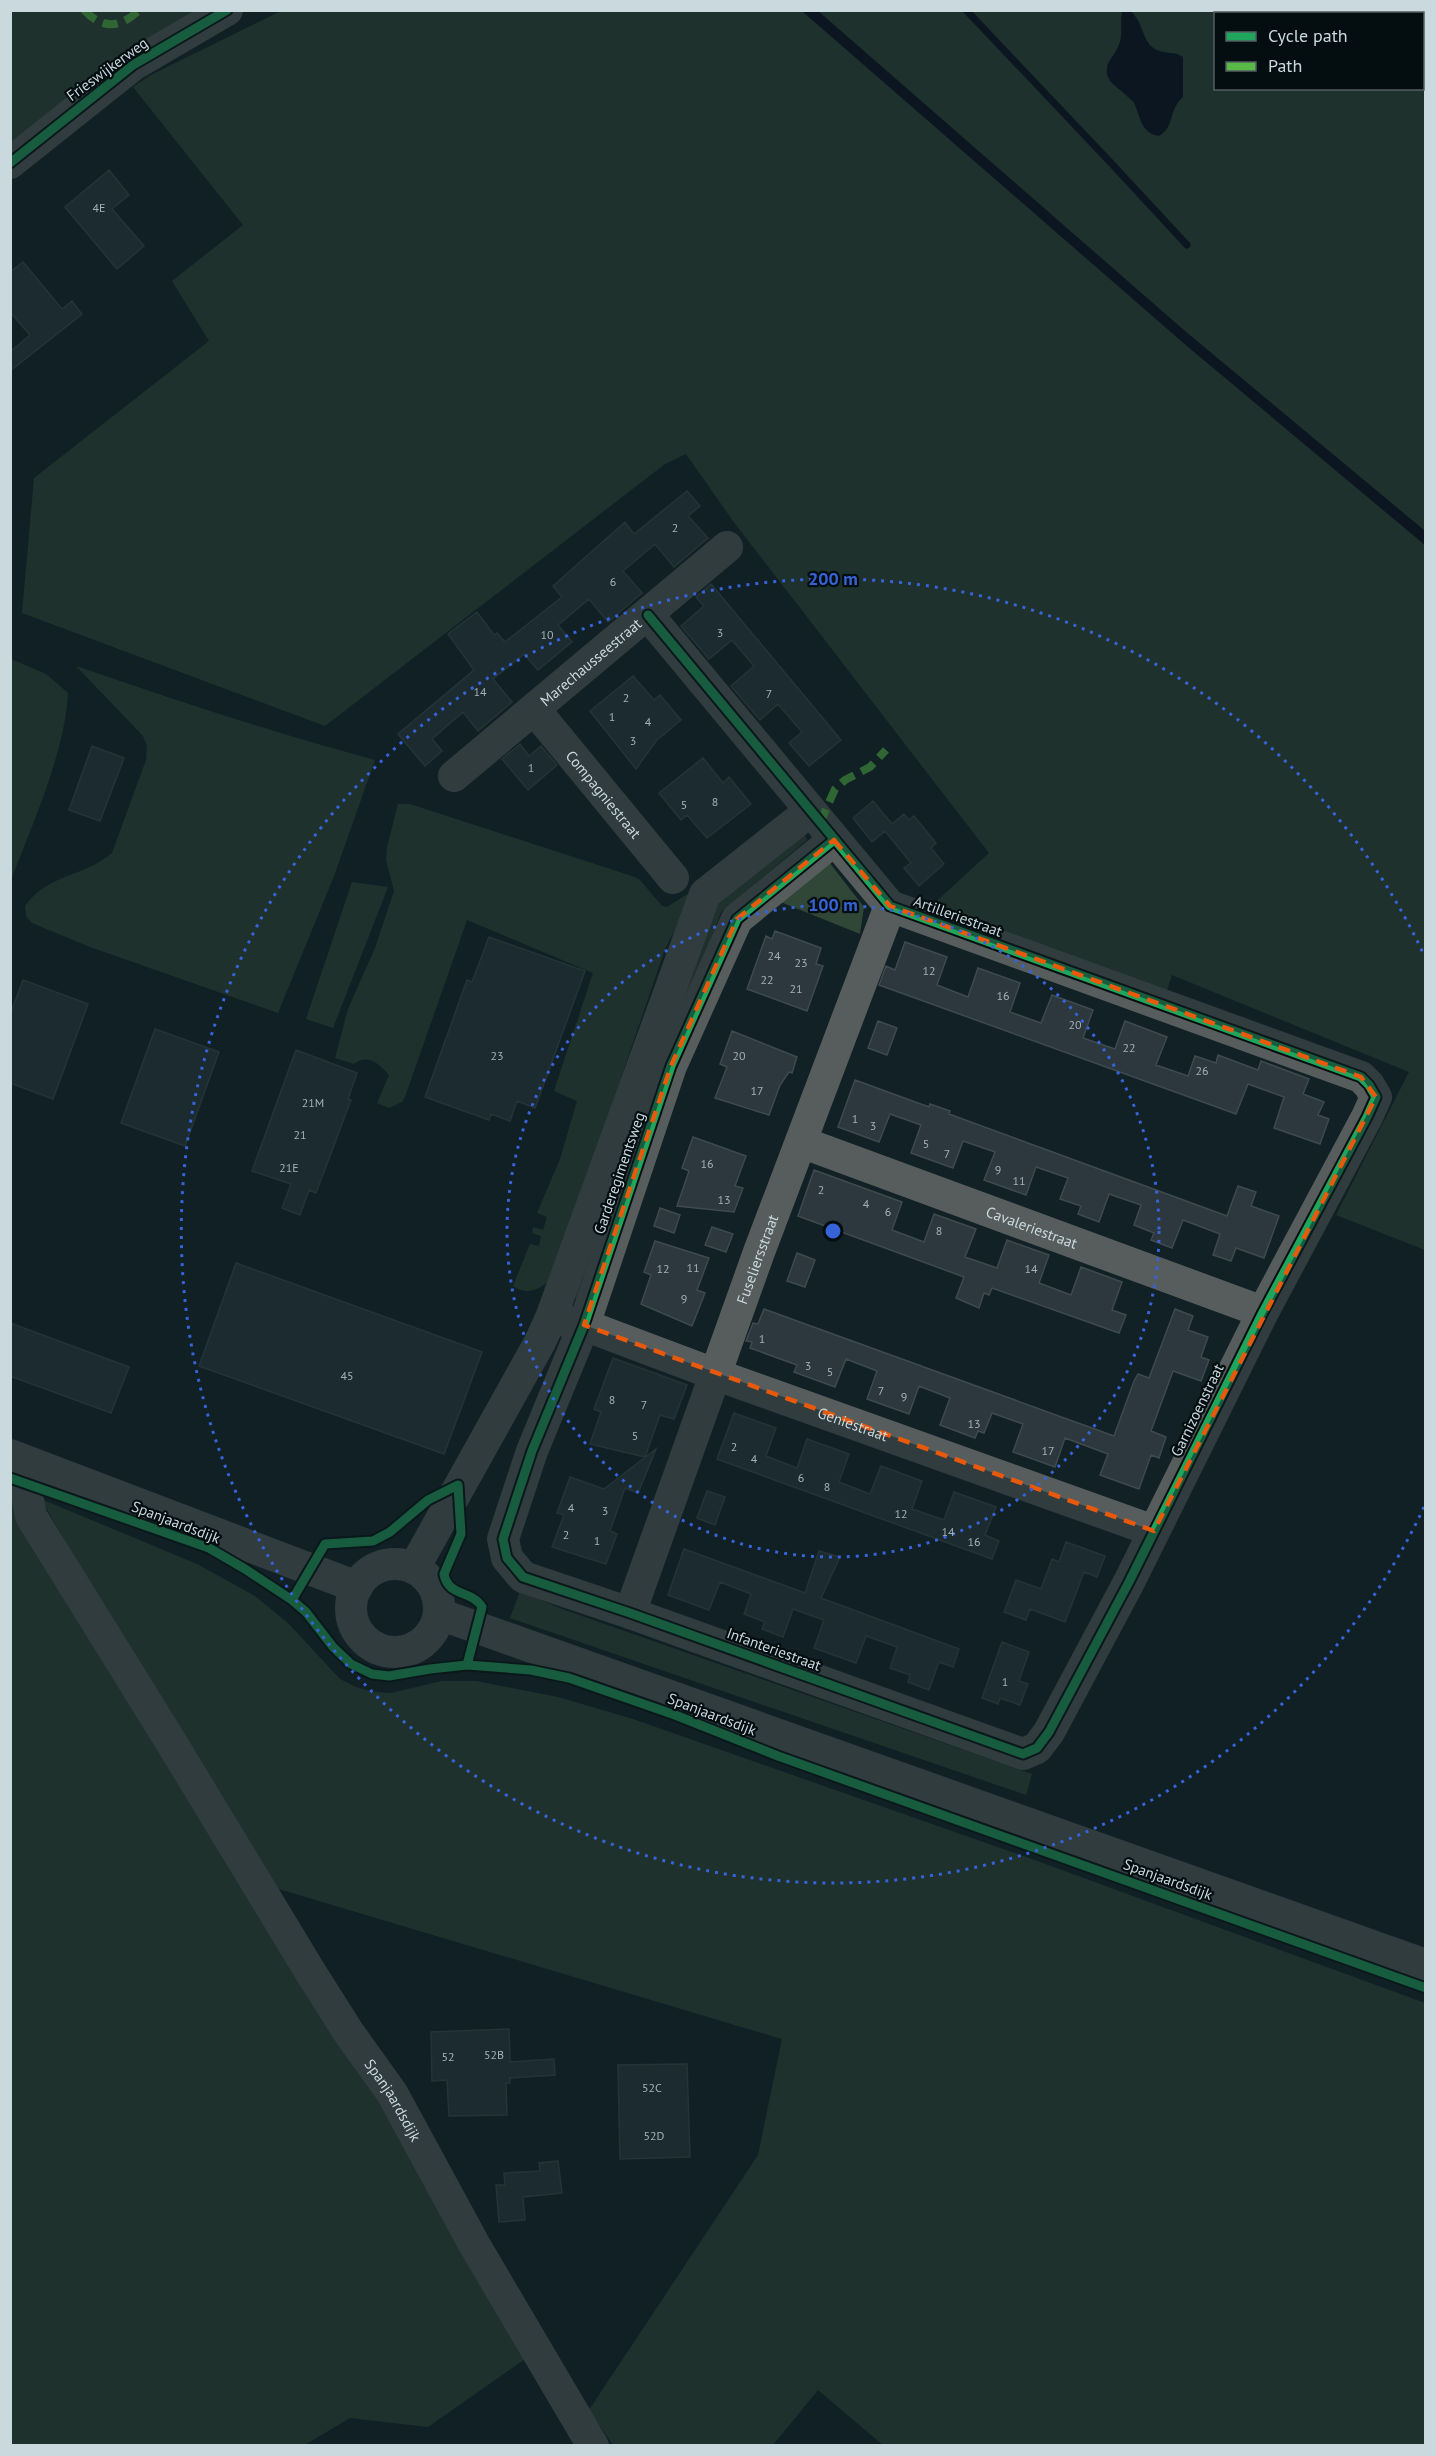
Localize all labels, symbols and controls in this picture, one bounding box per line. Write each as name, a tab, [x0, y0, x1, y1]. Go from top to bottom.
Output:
legend	[1214, 12, 1424, 90]
text: Cycle path	[1268, 24, 1348, 47]
street label: Frieswijkerweg	[63, 33, 151, 105]
text: Path	[1268, 54, 1302, 77]
house number: 4E	[93, 200, 105, 215]
house number: 2	[672, 520, 678, 535]
text: 200 m	[808, 567, 858, 590]
house number: 6	[610, 574, 616, 589]
street label: Marechausseestraat	[536, 614, 645, 710]
house number: 3	[717, 625, 723, 640]
house number: 10	[540, 627, 554, 642]
house number: 14	[473, 684, 487, 699]
house number: 7	[766, 686, 772, 701]
house number: 2	[623, 690, 629, 705]
house number: 1	[609, 709, 615, 724]
house number: 4	[645, 714, 652, 729]
house number: 3	[630, 733, 636, 748]
street label: Compagniestraat	[562, 746, 646, 842]
house number: 1	[528, 760, 534, 775]
house number: 8	[712, 794, 718, 809]
house number: 5	[681, 797, 687, 812]
street label: Artilleriestraat	[911, 891, 1005, 941]
text: 100 m	[808, 893, 858, 916]
house number: 24	[767, 948, 781, 963]
house number: 23	[794, 955, 808, 970]
house number: 12	[922, 963, 936, 978]
house number: 22	[760, 972, 774, 987]
house number: 21	[789, 981, 803, 996]
house number: 16	[996, 988, 1010, 1003]
house number: 20	[1068, 1017, 1082, 1032]
house number: 22	[1122, 1040, 1136, 1055]
house number: 23	[490, 1048, 504, 1063]
house number: 20	[732, 1048, 746, 1063]
house number: 26	[1195, 1063, 1209, 1078]
house number: 17	[750, 1083, 764, 1098]
house number: 21M	[302, 1095, 324, 1110]
street label: Garderegimentsweg	[589, 1109, 649, 1237]
house number: 1	[852, 1111, 858, 1126]
house number: 3	[870, 1118, 876, 1133]
house number: 21	[293, 1127, 307, 1142]
house number: 5	[923, 1136, 929, 1151]
house number: 7	[944, 1146, 950, 1161]
house number: 16	[700, 1156, 714, 1171]
house number: 21E	[279, 1160, 299, 1175]
house number: 9	[995, 1162, 1001, 1177]
house number: 11	[1012, 1173, 1026, 1188]
house number: 2	[818, 1182, 824, 1197]
house number: 13	[717, 1192, 731, 1207]
house number: 4	[863, 1196, 870, 1211]
street label: Cavaleriestraat	[984, 1202, 1080, 1252]
house number: 6	[885, 1204, 891, 1219]
street label: Fuseliersstraat	[732, 1212, 782, 1306]
centre of rings	[823, 1221, 843, 1241]
house number: 8	[936, 1223, 942, 1238]
house number: 11	[686, 1260, 700, 1275]
house number: 12	[656, 1261, 670, 1276]
house number: 14	[1024, 1261, 1038, 1276]
house number: 9	[681, 1291, 687, 1306]
house number: 1	[759, 1331, 765, 1346]
house number: 3	[805, 1358, 811, 1373]
street label: Garnizoenstraat	[1166, 1361, 1228, 1459]
house number: 5	[827, 1364, 833, 1379]
house number: 45	[340, 1368, 354, 1383]
house number: 7	[878, 1383, 884, 1398]
house number: 9	[901, 1389, 907, 1404]
house number: 8	[609, 1392, 615, 1407]
house number: 7	[641, 1397, 647, 1412]
street label: Geniestraat	[815, 1402, 891, 1445]
house number: 13	[967, 1416, 981, 1431]
house number: 5	[632, 1428, 638, 1443]
house number: 2	[731, 1439, 737, 1454]
house number: 17	[1041, 1443, 1055, 1458]
house number: 4	[751, 1451, 758, 1466]
house number: 6	[798, 1470, 804, 1485]
house number: 8	[824, 1479, 830, 1494]
street label: Spanjaardsdijk	[129, 1496, 224, 1548]
house number: 4	[568, 1500, 575, 1515]
house number: 3	[602, 1503, 608, 1518]
house number: 12	[894, 1506, 908, 1521]
house number: 14	[941, 1524, 955, 1539]
house number: 2	[563, 1527, 569, 1542]
house number: 1	[594, 1533, 600, 1548]
house number: 16	[967, 1534, 981, 1549]
street label: Infanteriestraat	[724, 1623, 824, 1675]
house number: 1	[1002, 1674, 1008, 1689]
street label: Spanjaardsdijk	[665, 1688, 760, 1740]
street label: Spanjaardsdijk	[1121, 1854, 1216, 1904]
house number: 52B	[484, 2047, 504, 2062]
house number: 52	[441, 2049, 455, 2064]
street label: Spanjaardsdijk	[361, 2055, 426, 2145]
house number: 52C	[642, 2080, 662, 2095]
house number: 52D	[644, 2128, 665, 2143]

